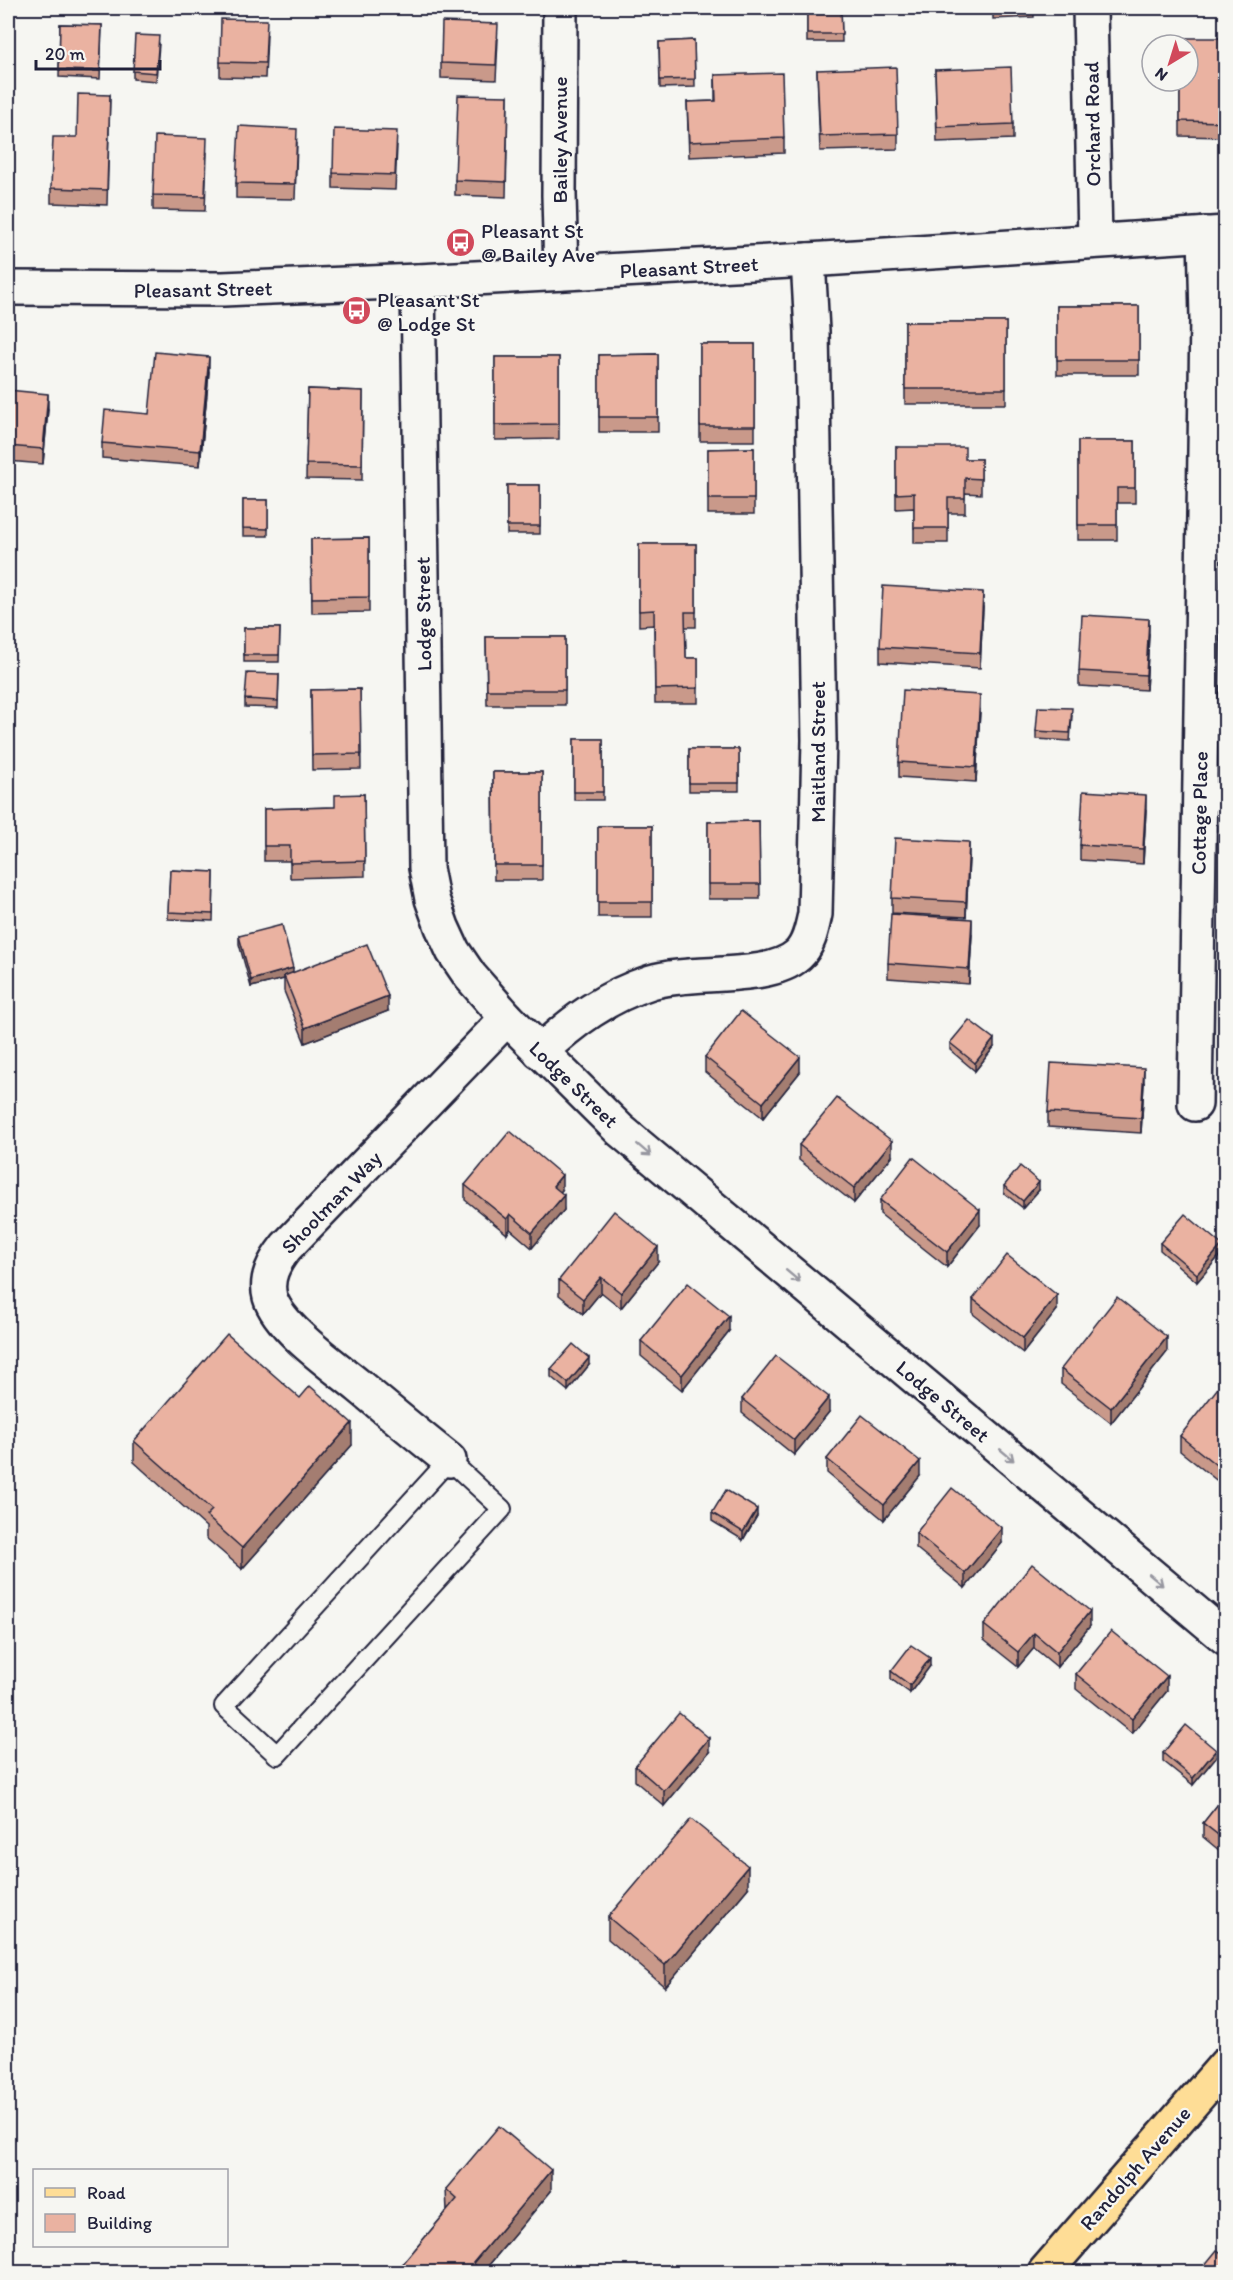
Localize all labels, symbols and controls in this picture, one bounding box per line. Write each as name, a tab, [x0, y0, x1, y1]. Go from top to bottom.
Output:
scale bar	[36, 33, 160, 71]
north arrow	[1140, 33, 1200, 93]
text: 20 m	[45, 43, 85, 65]
street label: Orchard Road	[1078, 61, 1106, 187]
text: N	[1151, 64, 1171, 85]
street label: Bailey Avenue	[547, 76, 572, 204]
place label: Pleasant St @ Bailey Ave	[481, 218, 595, 267]
bus stop icon: Pleasant St @ Bailey Ave	[444, 226, 476, 258]
street label: Pleasant Street	[619, 251, 759, 283]
street label: Pleasant Street	[133, 275, 273, 303]
place label: Pleasant St @ Lodge St	[377, 287, 480, 336]
bus stop icon: Pleasant St @ Lodge St	[340, 295, 372, 327]
street label: Lodge Street	[410, 556, 436, 671]
street label: Maitland Street	[805, 681, 830, 823]
street label: Cottage Place	[1185, 751, 1213, 875]
street label: Lodge Street	[524, 1035, 624, 1133]
one-way arrow	[636, 1143, 651, 1157]
street label: Shoolman Way	[276, 1145, 387, 1259]
one-way arrow	[785, 1269, 800, 1283]
street label: Lodge Street	[891, 1355, 995, 1447]
one-way arrow	[999, 1448, 1014, 1462]
one-way arrow	[1148, 1573, 1163, 1587]
street label: Randolph Avenue	[1074, 2101, 1196, 2235]
legend	[33, 2169, 228, 2247]
text: Road	[87, 2182, 126, 2204]
text: Building	[87, 2212, 153, 2234]

